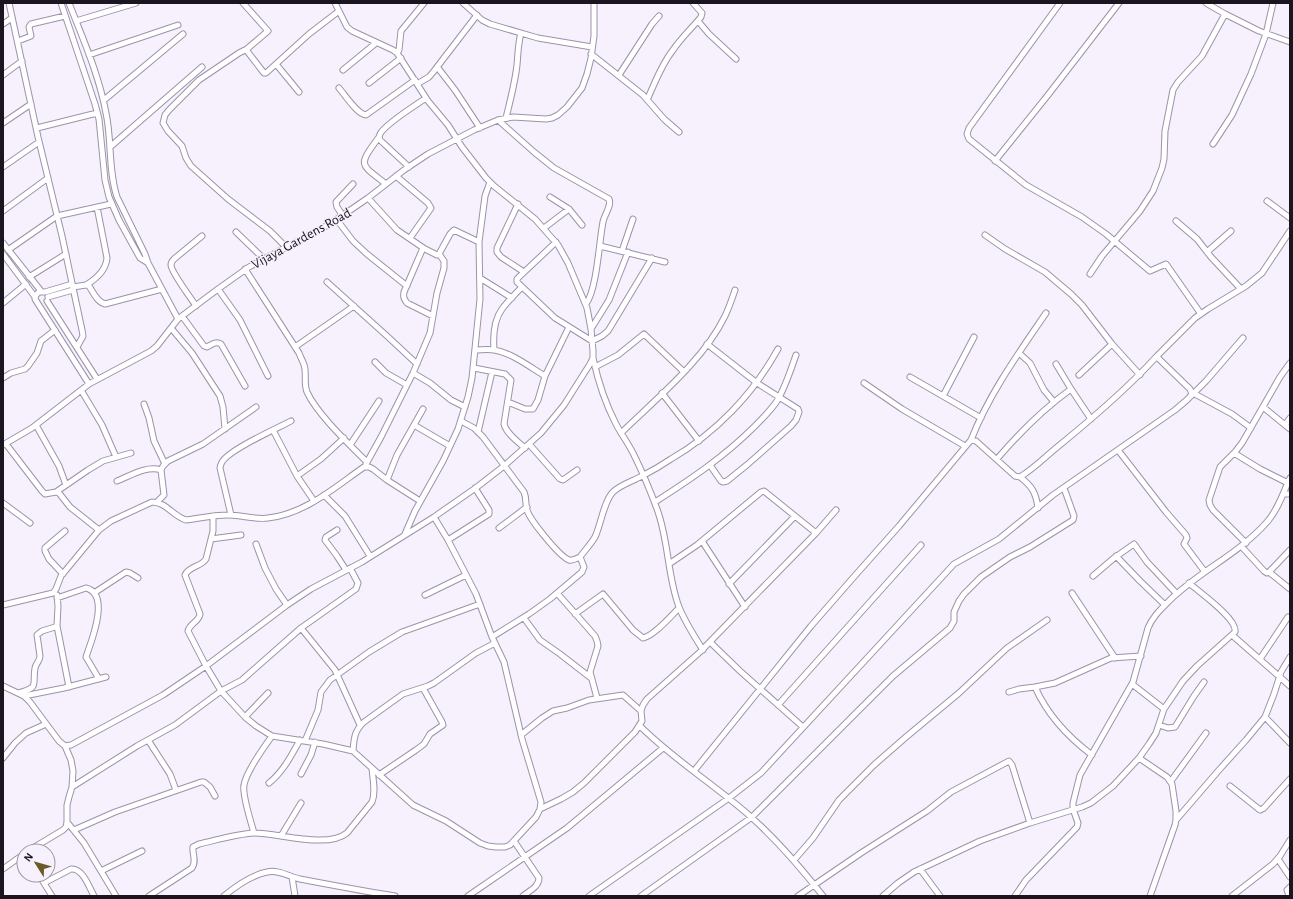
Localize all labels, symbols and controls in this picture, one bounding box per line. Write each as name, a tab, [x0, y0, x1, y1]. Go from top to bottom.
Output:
street label: Vijaya Gardens Road	[249, 206, 354, 272]
north arrow	[16, 843, 56, 883]
text: N	[22, 851, 35, 864]

